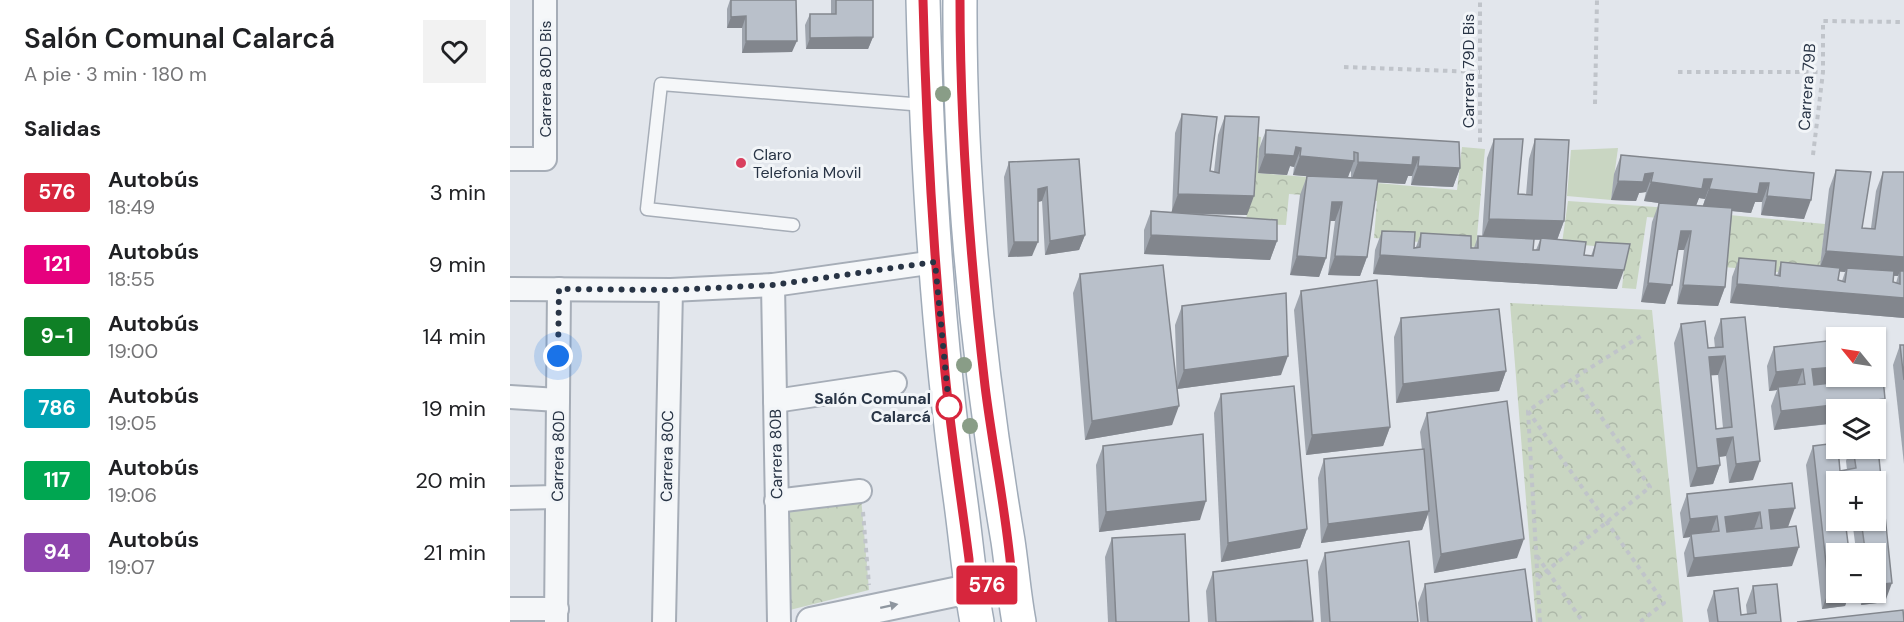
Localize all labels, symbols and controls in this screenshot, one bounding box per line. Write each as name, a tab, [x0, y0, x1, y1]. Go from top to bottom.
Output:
street label: Carrera 79D Bis	[1458, 14, 1479, 128]
text: Salón Comunal Calarcá	[24, 20, 335, 57]
button: heart	[423, 20, 486, 83]
street label: Carrera 80D Bis	[535, 20, 556, 138]
street label: Carrera 79B	[1793, 43, 1821, 131]
text: A pie · 3 min · 180 m	[24, 61, 207, 87]
text: Salidas	[24, 114, 101, 143]
place label: Claro Telefonia Movil	[753, 144, 861, 183]
marker: Claro Telefonia Movil	[734, 156, 748, 170]
text: Autobús	[108, 165, 199, 194]
text: 576	[38, 178, 76, 206]
text: 3 min	[430, 178, 486, 207]
text: 18:49	[108, 194, 155, 220]
text: Autobús	[108, 237, 199, 266]
text: 121	[43, 250, 71, 278]
text: 9 min	[429, 250, 486, 279]
text: 18:55	[108, 266, 155, 292]
text: Autobús	[108, 309, 199, 338]
text: 9-1	[40, 322, 74, 350]
text: 14 min	[422, 322, 486, 351]
north arrow	[1826, 327, 1886, 387]
map controls	[1826, 327, 1886, 603]
text: 19:00	[108, 338, 158, 364]
your location	[543, 341, 573, 371]
text: Autobús	[108, 381, 199, 410]
place label: Salón Comunal Calarcá	[814, 388, 931, 427]
text: 786	[38, 394, 76, 422]
text: 19 min	[422, 394, 486, 423]
marker: Salón Comunal Calarcá	[936, 394, 962, 420]
button: layers	[1826, 399, 1886, 459]
street label: Carrera 80B	[765, 409, 787, 499]
text: 19:05	[108, 410, 157, 436]
street label: Carrera 80D	[547, 410, 569, 502]
street label: Carrera 80C	[656, 410, 678, 502]
text: Autobús	[108, 453, 199, 482]
text: 117	[44, 466, 70, 494]
text: 20 min	[415, 466, 486, 495]
button: +	[1826, 471, 1886, 531]
text: 19:06	[108, 482, 157, 508]
text: Autobús	[108, 525, 199, 554]
text: 94	[44, 538, 71, 566]
text: 21 min	[423, 538, 486, 567]
button: −	[1826, 543, 1886, 603]
text: 19:07	[108, 554, 155, 580]
line badge: 576	[952, 566, 1022, 604]
text: 576	[968, 571, 1006, 599]
one-way arrow	[880, 601, 899, 610]

